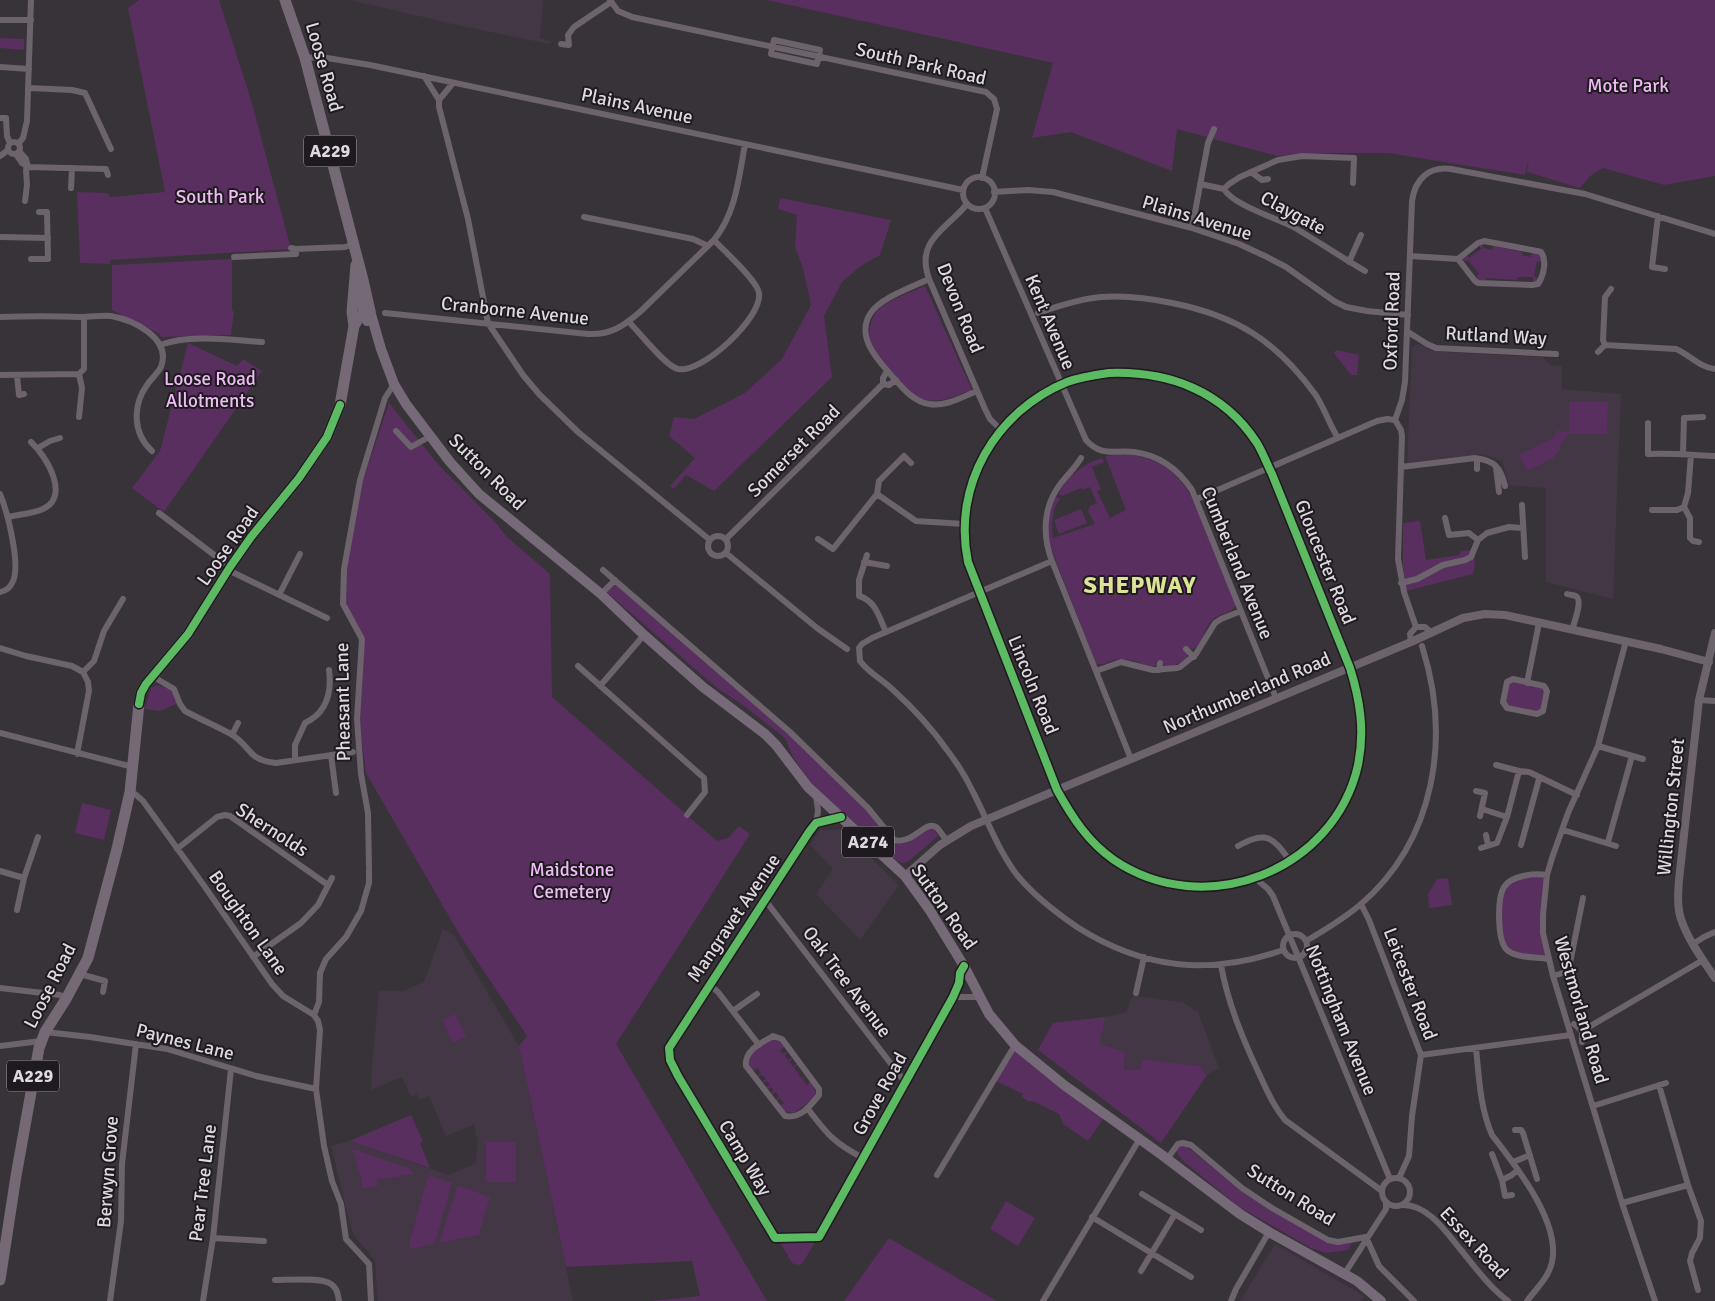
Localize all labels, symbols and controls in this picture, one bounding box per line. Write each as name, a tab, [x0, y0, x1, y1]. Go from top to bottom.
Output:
street label: Loose Road	[300, 20, 348, 114]
street label: South Park Road	[853, 37, 989, 91]
park label: Mote Park	[1587, 74, 1669, 98]
street label: Plains Avenue	[579, 82, 695, 130]
road number: A229	[304, 136, 356, 166]
park label: South Park	[176, 185, 265, 209]
street label: Claygate	[1256, 186, 1330, 240]
street label: Plains Avenue	[1139, 190, 1255, 246]
street label: Devon Road	[931, 259, 989, 357]
street label: Kent Avenue	[1019, 271, 1081, 373]
street label: Oxford Road	[1378, 271, 1406, 371]
street label: Cranborne Avenue	[440, 291, 590, 331]
street label: Rutland Way	[1445, 321, 1547, 351]
park label: Loose Road Allotments	[164, 367, 256, 413]
street label: Somerset Road	[743, 400, 845, 502]
street label: Sutton Road	[443, 428, 531, 516]
street label: Cumberland Avenue	[1195, 483, 1279, 643]
street label: Gloucester Road	[1289, 496, 1361, 628]
street label: Loose Road	[192, 501, 264, 591]
district label: SHEPWAY	[1084, 570, 1196, 600]
street label: Lincoln Road	[1002, 632, 1064, 738]
street label: Pheasant Lane	[330, 642, 356, 762]
street label: Northumberland Road	[1160, 647, 1334, 739]
street label: Willington Street	[1652, 737, 1690, 877]
street label: Shernolds	[231, 798, 313, 862]
road number: A274	[842, 826, 894, 858]
street label: Mangravet Avenue	[682, 849, 786, 987]
park label: Maidstone Cemetery	[530, 858, 614, 904]
street label: Sutton Road	[906, 859, 982, 955]
street label: Boughton Lane	[203, 866, 293, 980]
street label: Oak Tree Avenue	[797, 922, 897, 1042]
street label: Leicester Road	[1378, 924, 1442, 1044]
street label: Westmorland Road	[1548, 933, 1614, 1087]
street label: Loose Road	[18, 940, 82, 1032]
street label: Nottingham Avenue	[1300, 941, 1382, 1099]
street label: Paynes Lane	[133, 1018, 237, 1066]
street label: Grove Road	[847, 1048, 913, 1140]
road number: A229	[7, 1060, 59, 1092]
street label: Berwyn Grove	[92, 1115, 124, 1229]
street label: Camp Way	[713, 1116, 777, 1200]
street label: Pear Tree Lane	[184, 1123, 222, 1243]
street label: Sutton Road	[1243, 1159, 1339, 1231]
street label: Essex Road	[1434, 1202, 1514, 1284]

